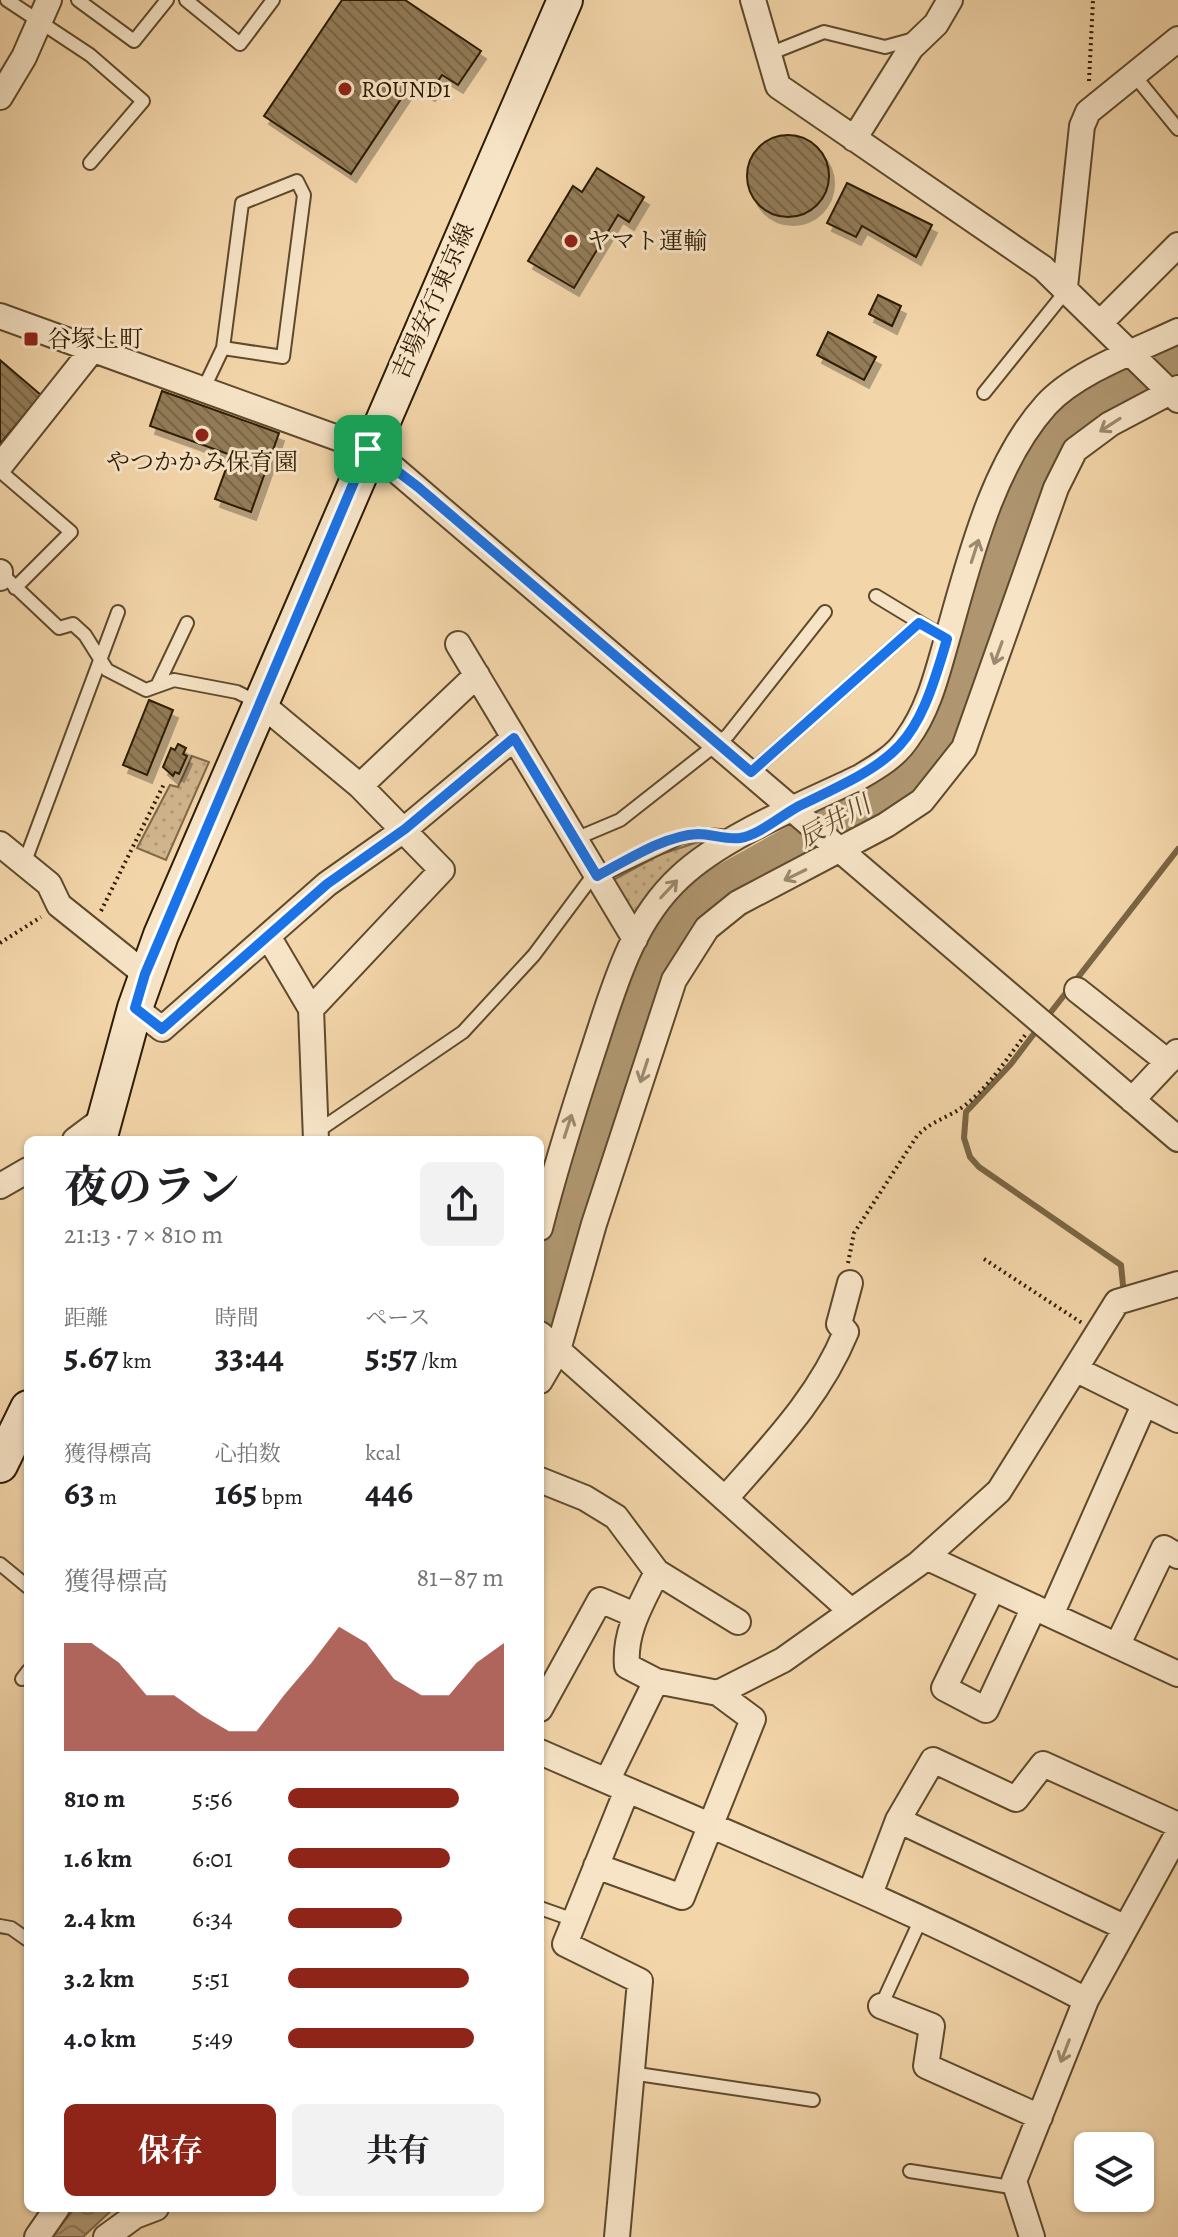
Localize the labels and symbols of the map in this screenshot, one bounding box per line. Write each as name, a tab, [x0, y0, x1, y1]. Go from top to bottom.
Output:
place label: ROUND1	[361, 73, 451, 105]
marker: ROUND1	[336, 80, 354, 98]
street label: 吉場安行東京線	[384, 218, 482, 384]
place label: ヤマト運輸	[587, 225, 707, 257]
marker: ヤマト運輸	[562, 232, 580, 250]
place label: 谷塚上町	[47, 323, 143, 355]
marker: 谷塚上町	[22, 330, 40, 348]
pin	[334, 415, 402, 483]
one-way arrow	[1099, 417, 1121, 434]
marker: やつかかみ保育園	[193, 426, 211, 444]
place label: やつかかみ保育園	[106, 446, 298, 478]
one-way arrow	[968, 539, 983, 564]
one-way arrow	[990, 641, 1004, 665]
water label: 辰井川	[792, 786, 879, 856]
one-way arrow	[783, 868, 807, 883]
one-way arrow	[659, 879, 677, 899]
one-way arrow	[636, 1057, 651, 1083]
one-way arrow	[562, 1114, 577, 1139]
one-way arrow	[1057, 2038, 1072, 2063]

